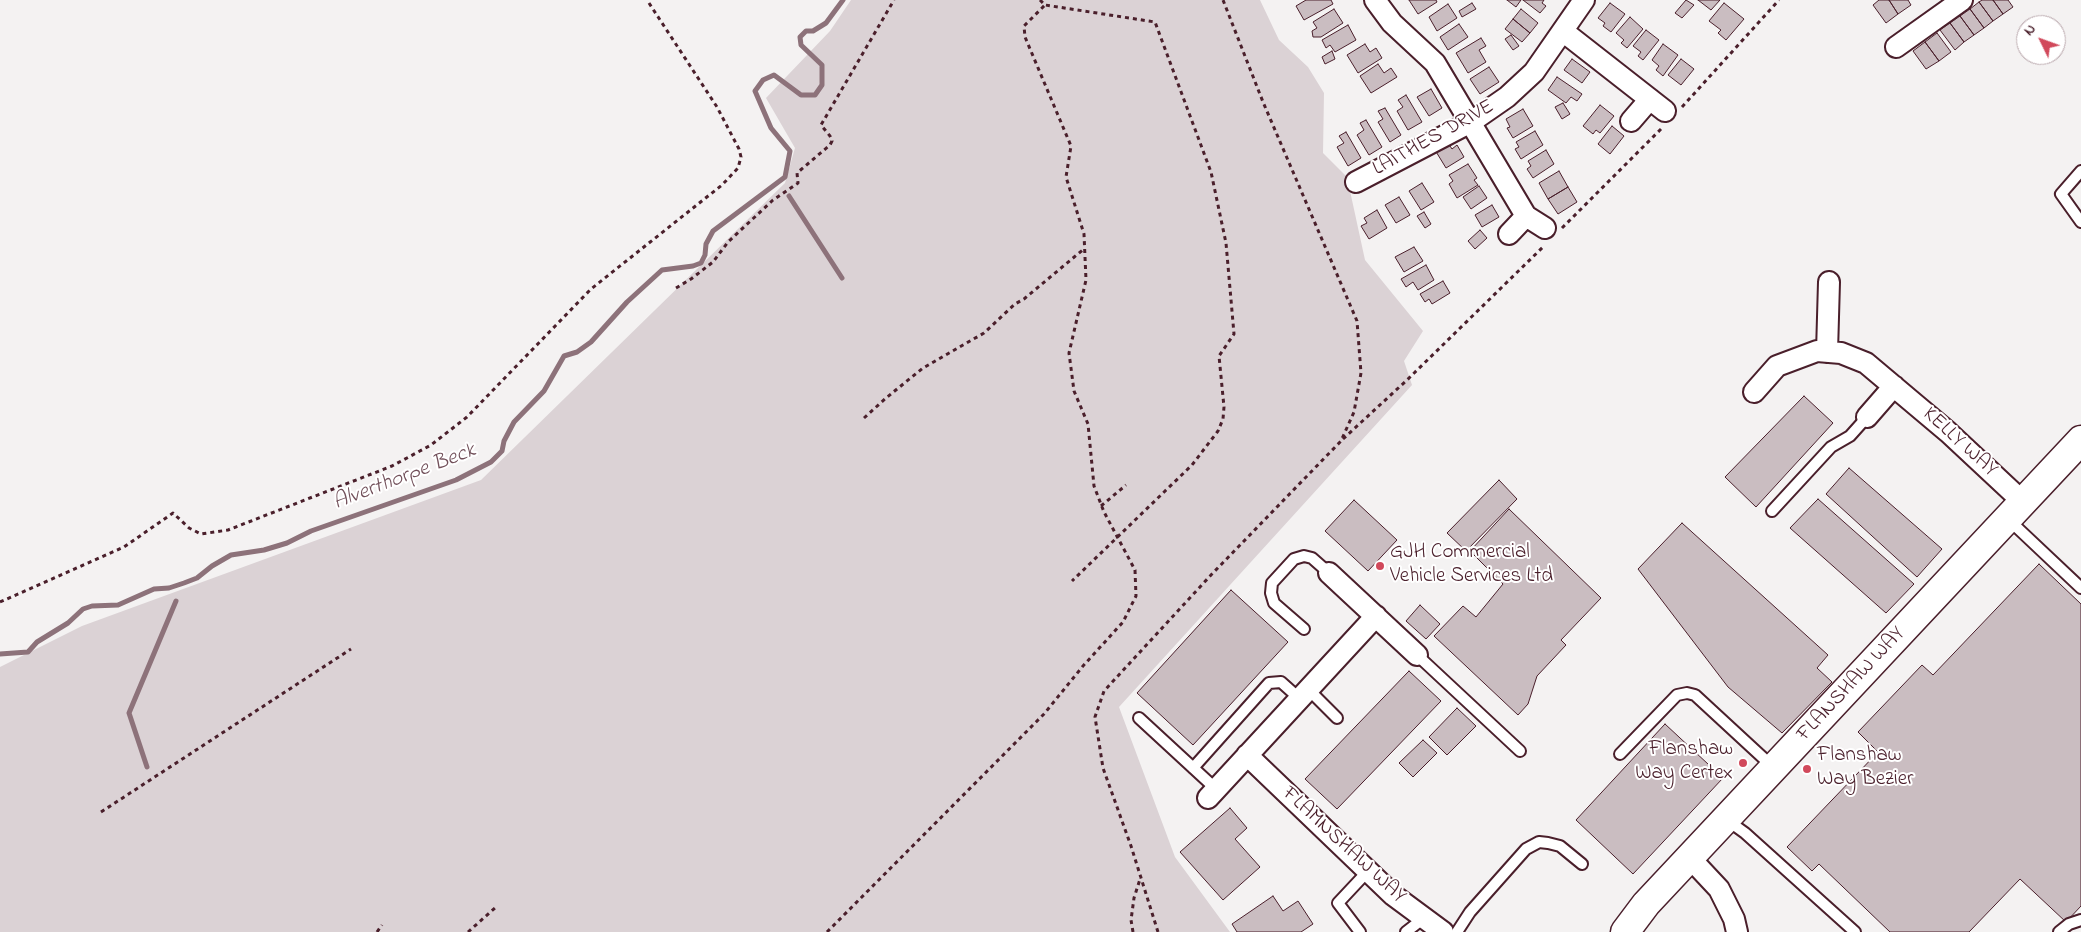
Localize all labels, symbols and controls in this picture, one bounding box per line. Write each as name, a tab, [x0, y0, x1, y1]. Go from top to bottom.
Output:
north arrow	[2016, 15, 2066, 65]
text: N	[2019, 20, 2041, 41]
street label: LAITHES DRIVE	[1369, 95, 1499, 183]
street label: KELLY WAY	[1916, 403, 2002, 483]
water label: Alverthorpe Beck	[330, 439, 480, 517]
place label: GJH Commercial Vehicle Services Ltd	[1390, 541, 1553, 591]
marker: GJH Commercial Vehicle Services Ltd	[1374, 560, 1386, 572]
street label: FLANSHAW WAY	[1792, 622, 1912, 748]
place label: Flanshaw Way Certex	[1635, 738, 1733, 788]
place label: Flanshaw Way Bezier	[1817, 744, 1914, 794]
marker: Flanshaw Way Certex	[1737, 757, 1749, 769]
marker: Flanshaw Way Bezier	[1801, 763, 1813, 775]
street label: FLAMNSHAW WAY	[1276, 782, 1410, 910]

